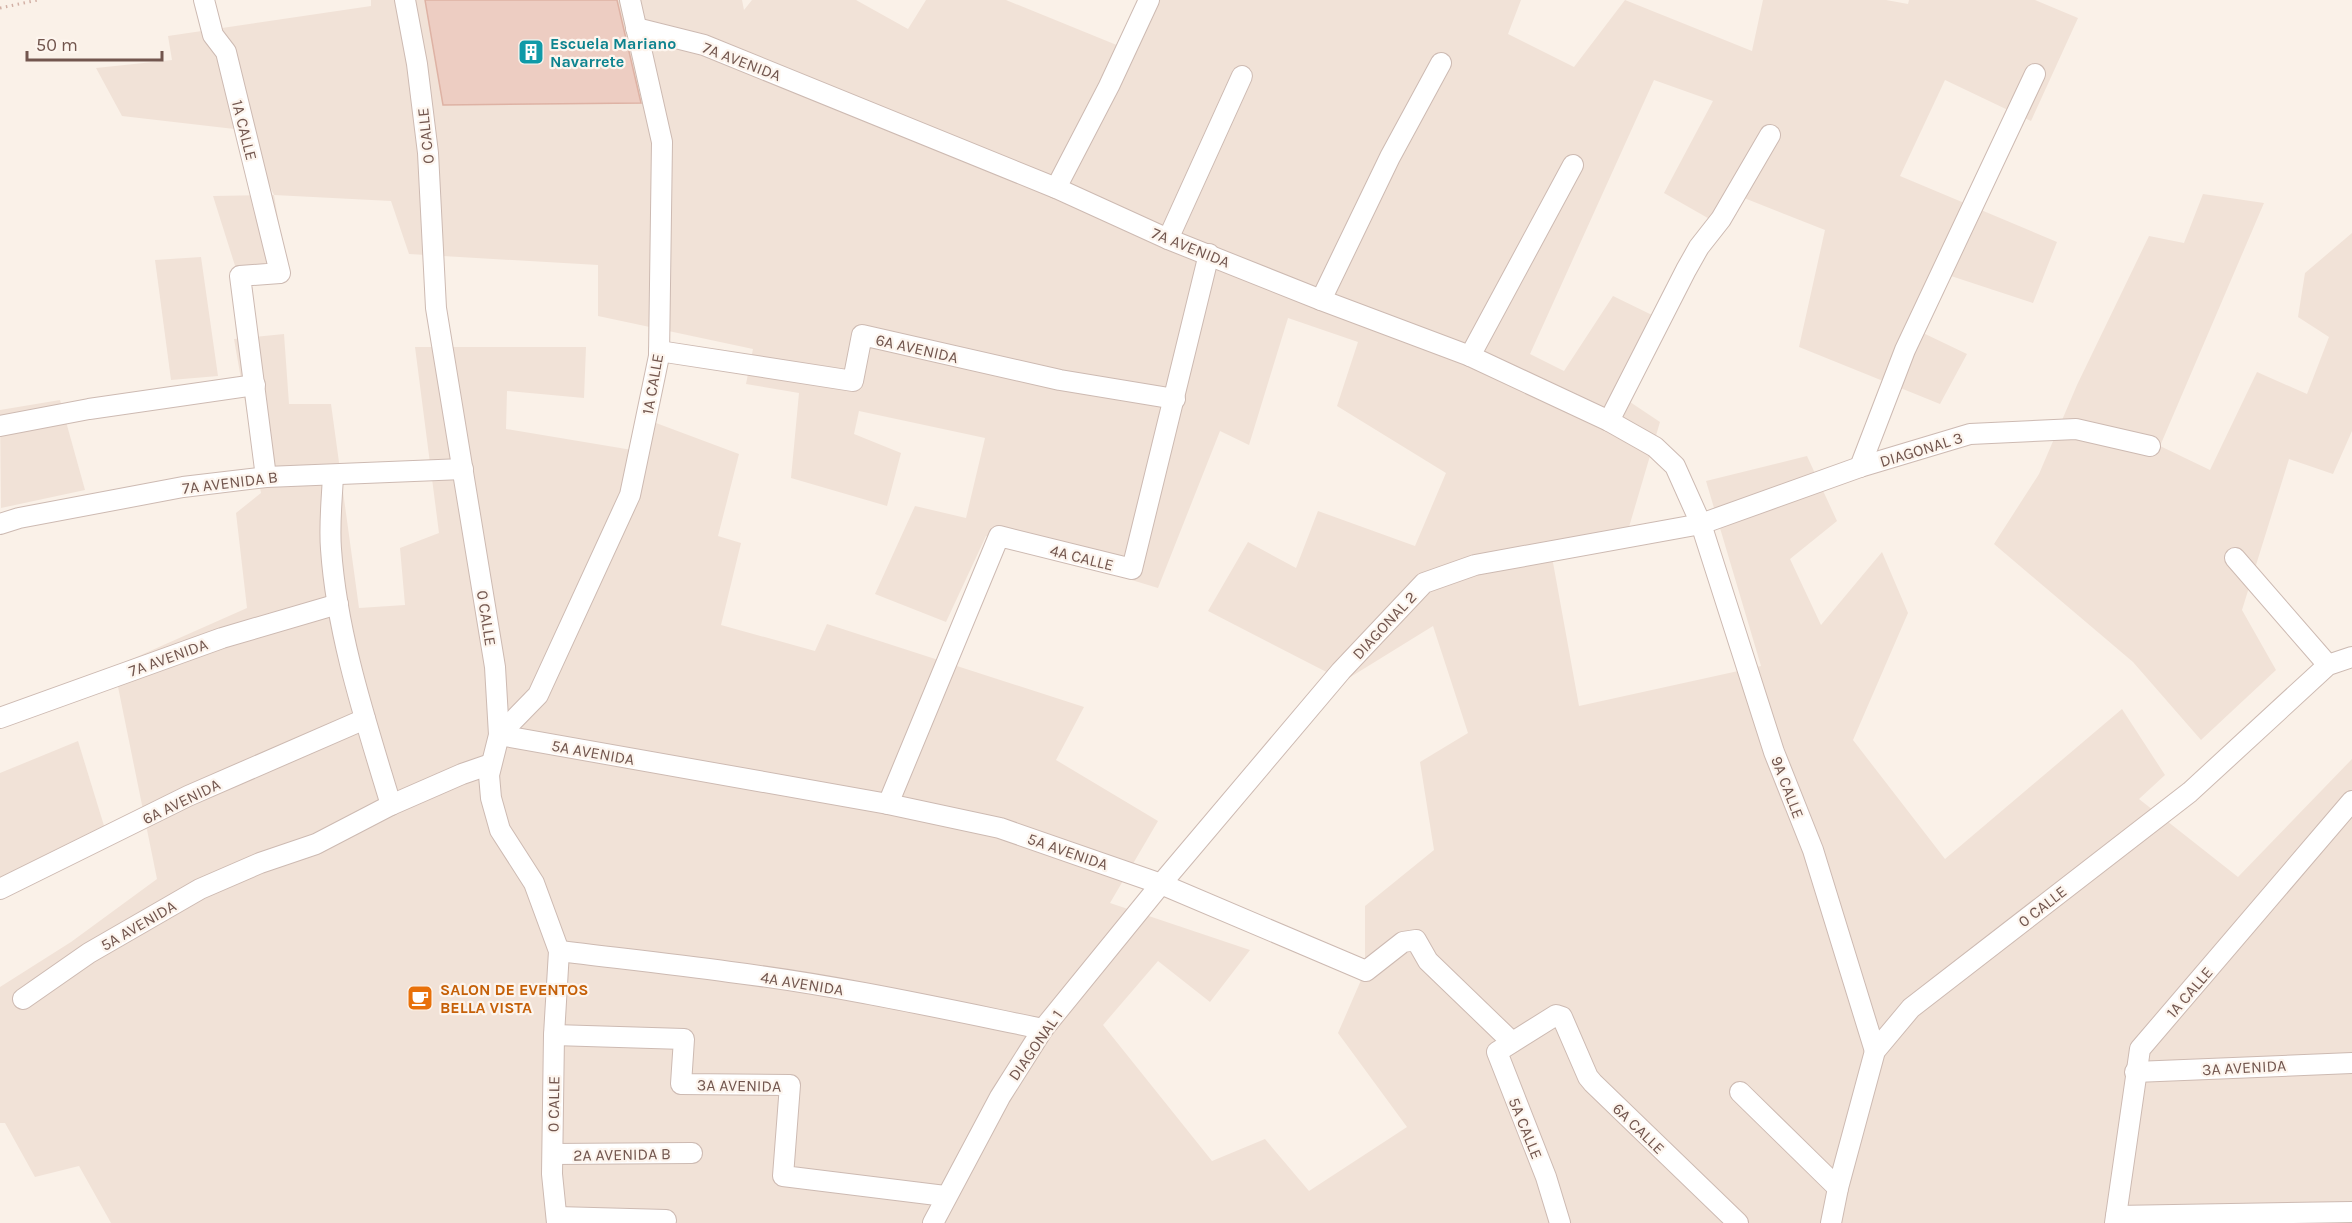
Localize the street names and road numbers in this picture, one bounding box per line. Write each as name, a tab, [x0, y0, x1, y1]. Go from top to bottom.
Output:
street label: 7A AVENIDA	[700, 38, 784, 85]
street label: 1A CALLE	[228, 98, 261, 162]
street label: 0 CALLE	[413, 107, 438, 165]
street label: 7A AVENIDA	[1149, 223, 1233, 272]
street label: 6A AVENIDA	[874, 330, 960, 367]
street label: 1A CALLE	[638, 352, 667, 416]
street label: DIAGONAL 3	[1877, 428, 1965, 471]
street label: 7A AVENIDA B	[181, 467, 279, 498]
street label: 4A CALLE	[1048, 540, 1116, 575]
street label: DIAGONAL 2	[1348, 588, 1420, 663]
street label: 0 CALLE	[473, 589, 500, 647]
street label: 7A AVENIDA	[126, 634, 210, 680]
street label: 5A AVENIDA	[550, 736, 636, 769]
street label: 9A CALLE	[1767, 753, 1808, 821]
street label: 6A AVENIDA	[139, 774, 223, 828]
street label: 5A AVENIDA	[1025, 829, 1111, 874]
street label: 0 CALLE	[2014, 882, 2070, 931]
street label: 5A AVENIDA	[97, 896, 179, 955]
street label: 1A CALLE	[2162, 963, 2217, 1022]
street label: 4A AVENIDA	[759, 968, 845, 999]
street label: DIAGONAL 1	[1004, 1006, 1067, 1084]
street label: 3A AVENIDA	[2201, 1056, 2287, 1079]
street label: 3A AVENIDA	[697, 1075, 781, 1096]
street label: 0 CALLE	[544, 1076, 563, 1132]
street label: 5A CALLE	[1505, 1095, 1547, 1162]
street label: 6A CALLE	[1609, 1099, 1669, 1158]
street label: 2A AVENIDA B	[573, 1144, 671, 1165]

